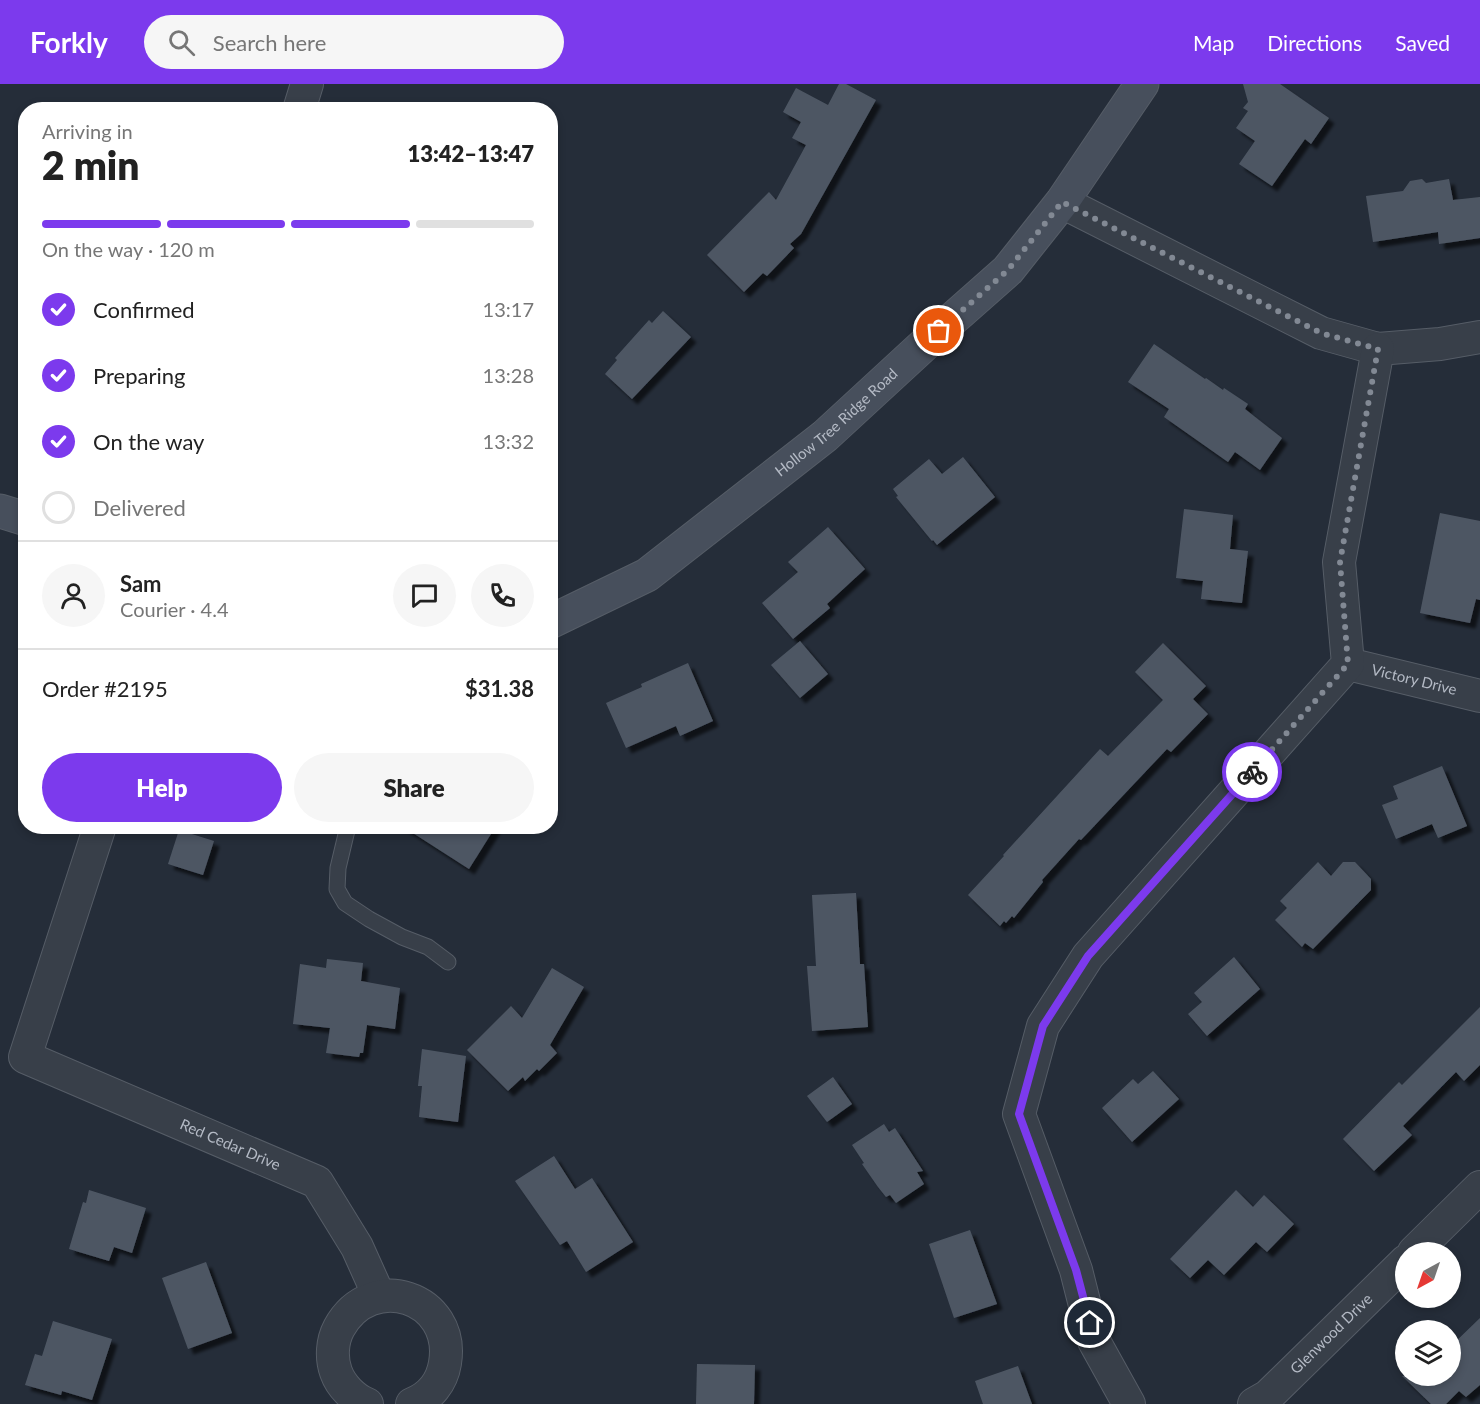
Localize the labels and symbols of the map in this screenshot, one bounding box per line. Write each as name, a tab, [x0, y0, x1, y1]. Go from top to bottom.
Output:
pin	[913, 305, 964, 356]
street label: Hollow Tree Ridge Road	[771, 364, 901, 480]
street label: Victory Drive	[1370, 660, 1459, 698]
courier	[1222, 742, 1282, 802]
street label: Red Cedar Drive	[178, 1114, 284, 1173]
north arrow	[1395, 1242, 1461, 1308]
street label: Glenwood Drive	[1286, 1289, 1376, 1377]
pin	[1064, 1297, 1115, 1348]

